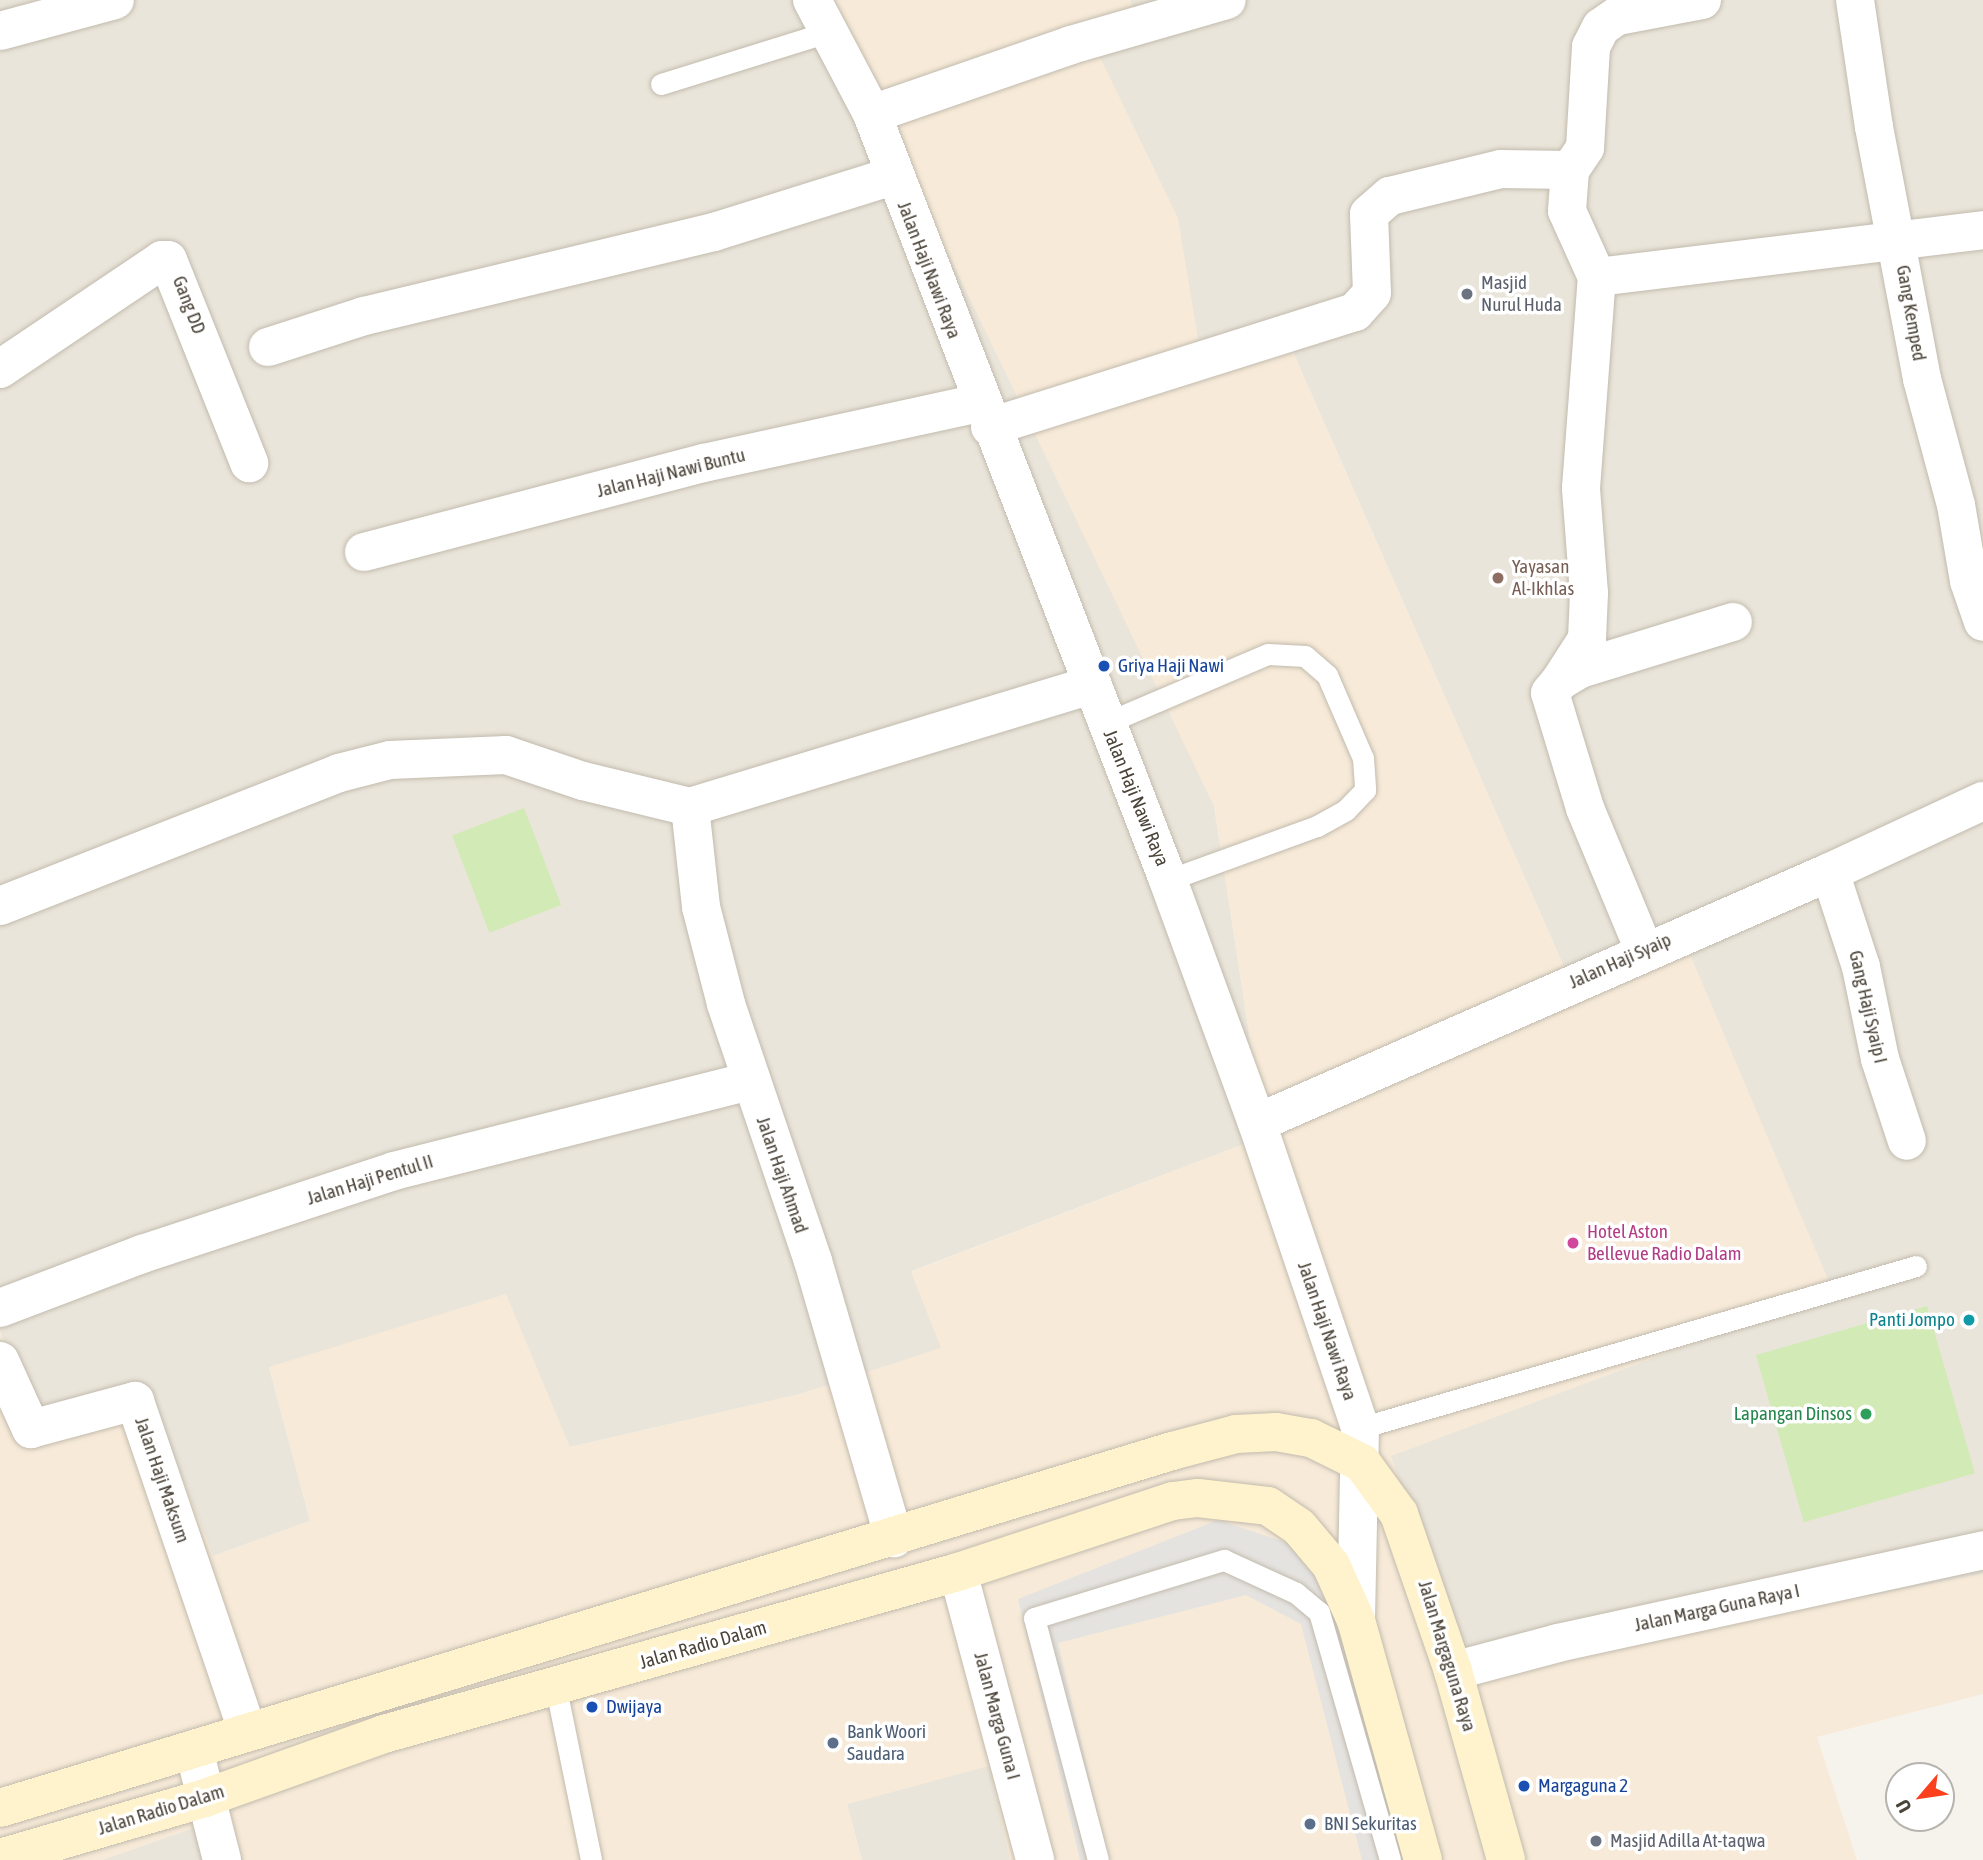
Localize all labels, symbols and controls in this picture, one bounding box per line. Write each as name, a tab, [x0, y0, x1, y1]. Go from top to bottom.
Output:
street label: Jalan Haji Nawi Raya	[892, 198, 966, 342]
street label: Gang Kemped	[1891, 263, 1931, 363]
place label: Masjid Nurul Huda	[1481, 272, 1562, 316]
street label: Gang DD	[168, 273, 210, 337]
marker: Masjid Nurul Huda	[1459, 286, 1475, 302]
street label: Jalan Haji Nawi Buntu	[594, 444, 748, 502]
place label: Yayasan Al-Ikhlas	[1512, 556, 1574, 600]
marker: Yayasan Al-Ikhlas	[1490, 570, 1506, 586]
place label: Griya Haji Nawi	[1118, 655, 1224, 677]
marker: Griya Haji Nawi	[1096, 658, 1112, 674]
street label: Jalan Haji Nawi Raya	[1098, 727, 1174, 869]
street label: Jalan Haji Syaip	[1565, 928, 1675, 994]
street label: Gang Haji Syaip I	[1844, 948, 1892, 1066]
street label: Jalan Haji Ahmad	[751, 1114, 813, 1236]
street label: Jalan Haji Pentul II	[304, 1150, 436, 1210]
place label: Hotel Aston Bellevue Radio Dalam	[1587, 1221, 1741, 1265]
marker: Hotel Aston Bellevue Radio Dalam	[1565, 1235, 1581, 1251]
street label: Jalan Haji Nawi Raya	[1293, 1259, 1361, 1403]
place label: Panti Jompo	[1869, 1309, 1955, 1331]
marker: Panti Jompo	[1961, 1312, 1977, 1328]
place label: Lapangan Dinsos	[1734, 1403, 1852, 1425]
marker: Lapangan Dinsos	[1858, 1406, 1874, 1422]
street label: Jalan Haji Maksum	[130, 1414, 194, 1546]
street label: Jalan Margaguna Raya	[1413, 1578, 1481, 1734]
street label: Jalan Marga Guna Raya I	[1632, 1579, 1802, 1637]
street label: Jalan Radio Dalam	[637, 1616, 769, 1674]
street label: Jalan Marga Guna I	[969, 1650, 1025, 1782]
place label: Dwijaya	[606, 1696, 662, 1718]
marker: Dwijaya	[584, 1699, 600, 1715]
place label: Bank Woori Saudara	[847, 1721, 926, 1765]
marker: Bank Woori Saudara	[825, 1735, 841, 1751]
north arrow	[1885, 1762, 1955, 1832]
place label: Margaguna 2	[1538, 1775, 1628, 1797]
marker: Margaguna 2	[1516, 1778, 1532, 1794]
street label: Jalan Radio Dalam	[95, 1780, 227, 1840]
text: U	[1891, 1796, 1916, 1816]
place label: BNI Sekuritas	[1324, 1813, 1417, 1835]
marker: BNI Sekuritas	[1302, 1816, 1318, 1832]
place label: Masjid Adilla At-taqwa	[1610, 1830, 1766, 1852]
marker: Masjid Adilla At-taqwa	[1588, 1833, 1604, 1849]

